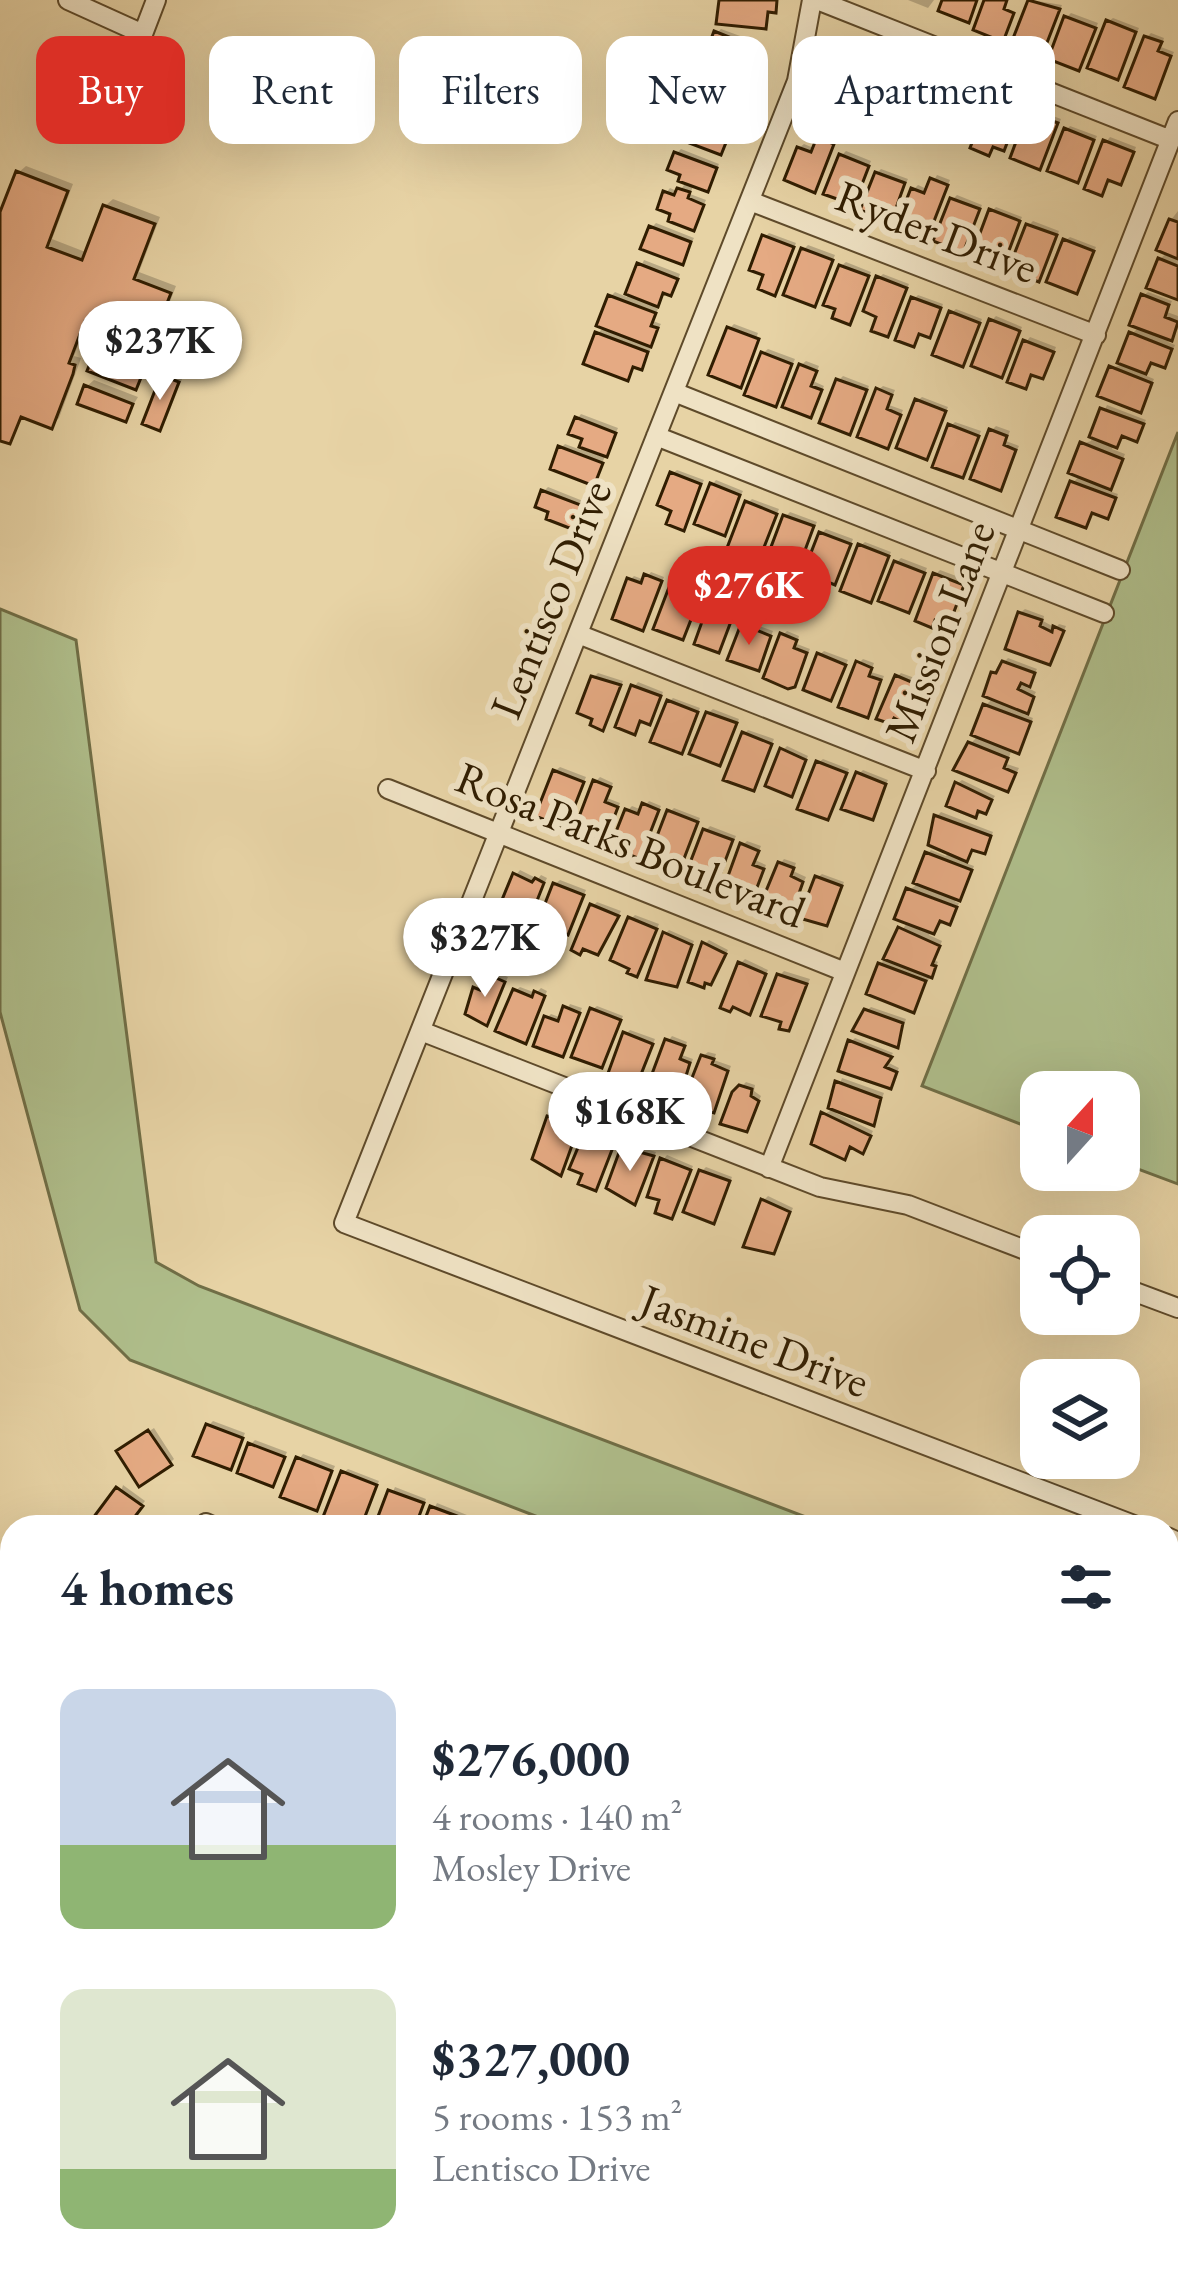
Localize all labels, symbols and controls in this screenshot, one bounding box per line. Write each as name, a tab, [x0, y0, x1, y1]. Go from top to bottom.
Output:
chip: Buy	[36, 36, 185, 144]
chip: Rent	[209, 36, 375, 144]
chip: Filters	[399, 36, 582, 144]
chip: New	[606, 36, 768, 144]
chip: Apartment	[792, 36, 1055, 144]
street label: Ryder Drive	[828, 166, 1046, 296]
pin: $237K	[76, 301, 244, 403]
text: $237K	[105, 314, 215, 365]
street label: Lentisco Drive	[476, 471, 624, 727]
street label: Mission Lane	[870, 512, 1008, 750]
pin: $276K	[665, 546, 833, 648]
text: $276K	[694, 559, 804, 610]
street label: Rosa Parks Boulevard	[448, 748, 814, 941]
pin: $327K	[401, 898, 569, 1000]
text: $327K	[430, 911, 540, 962]
north arrow	[1020, 1071, 1140, 1191]
map controls	[1020, 1071, 1140, 1479]
pin: $168K	[546, 1072, 714, 1174]
text: $168K	[575, 1085, 685, 1136]
button: locate	[1020, 1215, 1140, 1335]
street label: Jasmine Drive	[629, 1268, 878, 1410]
button: layers	[1020, 1359, 1140, 1479]
text: 4 homes	[60, 1554, 234, 1620]
icon: filters	[1053, 1554, 1119, 1620]
text: $276,000	[432, 1725, 630, 1791]
icon: home	[156, 1737, 300, 1881]
text: 4 rooms · 140 m²	[432, 1791, 683, 1842]
text: Mosley Drive	[432, 1842, 631, 1893]
text: $327,000	[432, 2025, 630, 2091]
icon: home	[156, 2037, 300, 2181]
text: 5 rooms · 153 m²	[432, 2091, 683, 2142]
text: Lentisco Drive	[432, 2142, 650, 2193]

